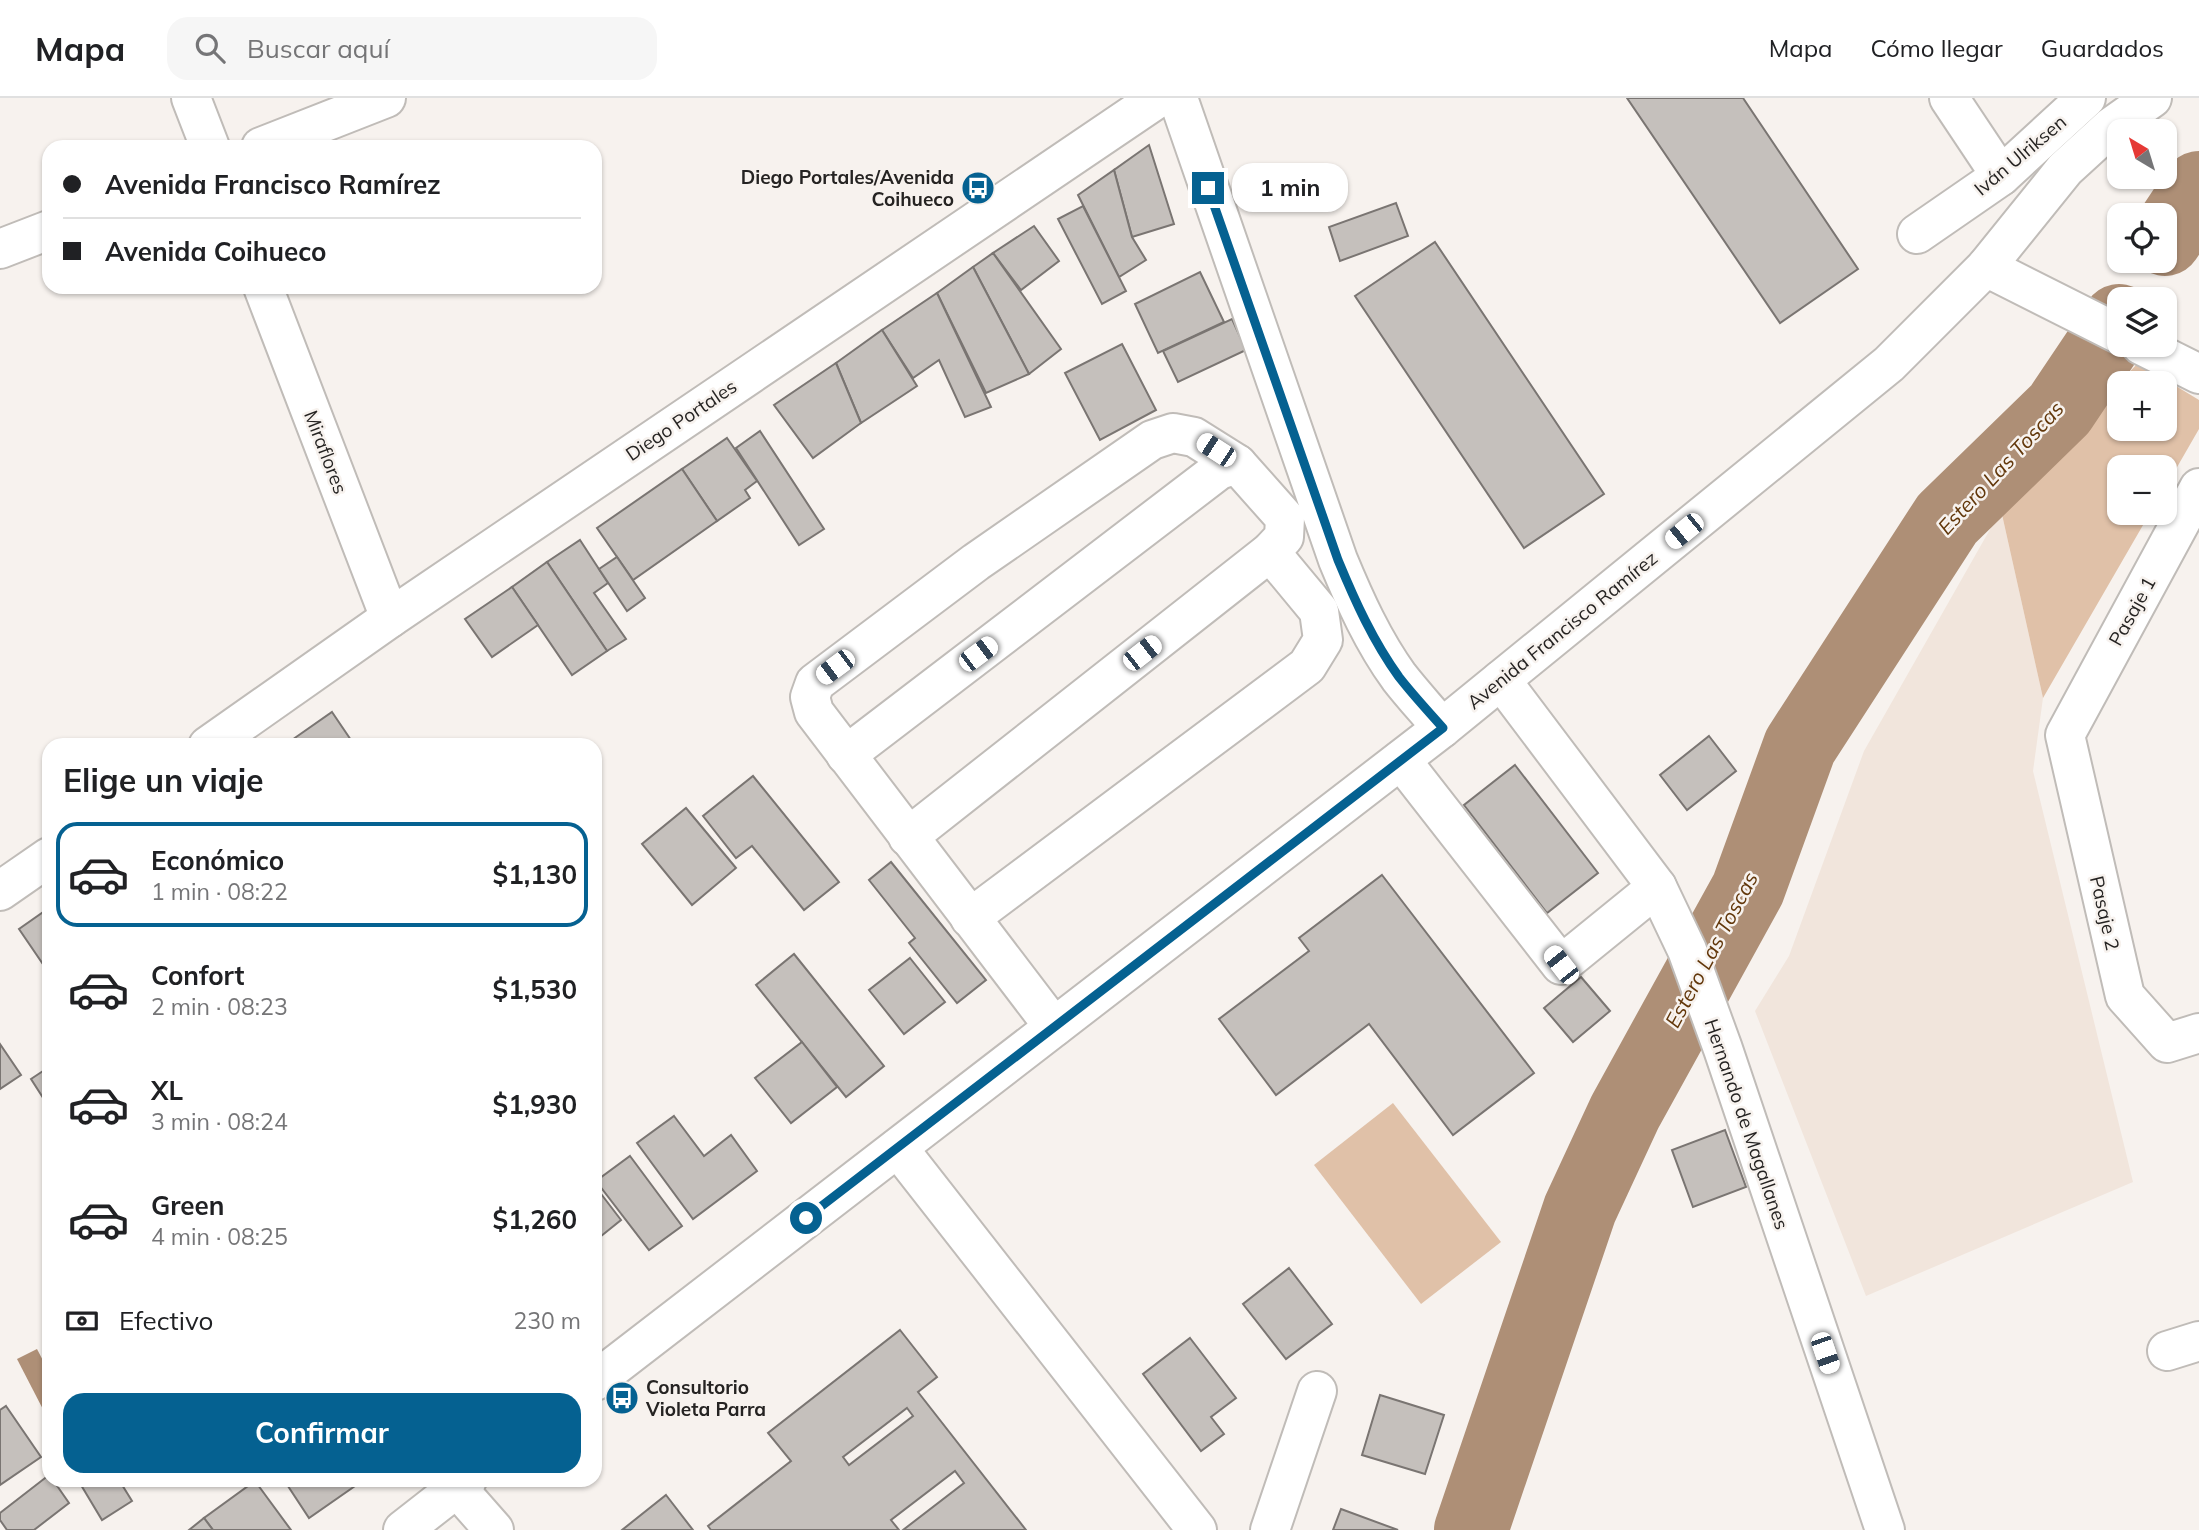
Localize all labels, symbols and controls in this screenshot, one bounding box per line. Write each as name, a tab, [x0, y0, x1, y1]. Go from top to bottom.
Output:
search box	[167, 17, 657, 80]
text: Mapa	[35, 28, 125, 69]
icon: search	[191, 29, 229, 67]
text: Buscar aquí	[247, 32, 390, 65]
text: Mapa	[1769, 33, 1832, 63]
text: Cómo llegar	[1870, 33, 2003, 63]
text: Guardados	[2041, 33, 2164, 63]
street label: Iván Ulriksen	[1969, 110, 2071, 200]
north arrow	[2107, 119, 2177, 189]
map controls	[2107, 119, 2177, 525]
callout: 1 min	[1232, 164, 1348, 212]
place label: Diego Portales/Avenida Coihueco	[741, 165, 954, 211]
text: Avenida Francisco Ramírez	[105, 168, 441, 201]
bus stop icon: Diego Portales/Avenida Coihueco	[959, 169, 997, 207]
route end	[1192, 172, 1224, 204]
text: 1 min	[1260, 173, 1320, 202]
button: locate	[2107, 203, 2177, 273]
text: Avenida Coihueco	[105, 235, 326, 268]
button: layers	[2107, 287, 2177, 357]
button: +	[2107, 371, 2177, 441]
street label: Diego Portales	[621, 374, 741, 466]
water label: Estero Las Toscas	[1932, 395, 2069, 539]
street label: Miraflores	[299, 407, 353, 497]
car	[1193, 430, 1240, 470]
button: −	[2107, 455, 2177, 525]
car	[1662, 510, 1707, 552]
street label: Avenida Francisco Ramírez	[1462, 546, 1662, 714]
street label: Pasaje 1	[2103, 572, 2161, 650]
car	[1119, 632, 1166, 674]
car	[955, 633, 1002, 675]
car	[812, 646, 859, 688]
text: Elige un viaje	[63, 760, 264, 800]
icon: car	[67, 843, 130, 906]
text: Económico	[151, 844, 284, 877]
text: $1,130	[493, 858, 577, 891]
water label: Estero Las Toscas	[1659, 867, 1763, 1032]
street label: Pasaje 2	[2085, 874, 2125, 952]
text: 1 min · 08:22	[151, 877, 288, 906]
car	[1540, 942, 1583, 988]
icon: car	[67, 958, 130, 1021]
text: Confort	[151, 959, 244, 992]
text: $1,530	[493, 973, 577, 1006]
text: 2 min · 08:23	[151, 992, 288, 1021]
street label: Hernando de Magallanes	[1700, 1015, 1794, 1233]
icon: car	[67, 1073, 130, 1136]
text: XL	[151, 1074, 183, 1107]
text: $1,930	[493, 1088, 577, 1121]
text: 3 min · 08:24	[151, 1107, 288, 1136]
icon: car	[67, 1188, 130, 1251]
text: Green	[151, 1189, 224, 1222]
route start	[790, 1202, 822, 1234]
text: $1,260	[493, 1203, 577, 1236]
text: 4 min · 08:25	[151, 1222, 288, 1251]
icon: cash	[63, 1302, 101, 1340]
text: Efectivo	[119, 1304, 213, 1337]
text: 230 m	[513, 1306, 581, 1335]
car	[1809, 1330, 1842, 1376]
place label: Consultorio Violeta Parra	[645, 1375, 766, 1421]
bus stop icon: Consultorio Violeta Parra	[603, 1379, 641, 1417]
button: Confirmar	[63, 1393, 581, 1473]

